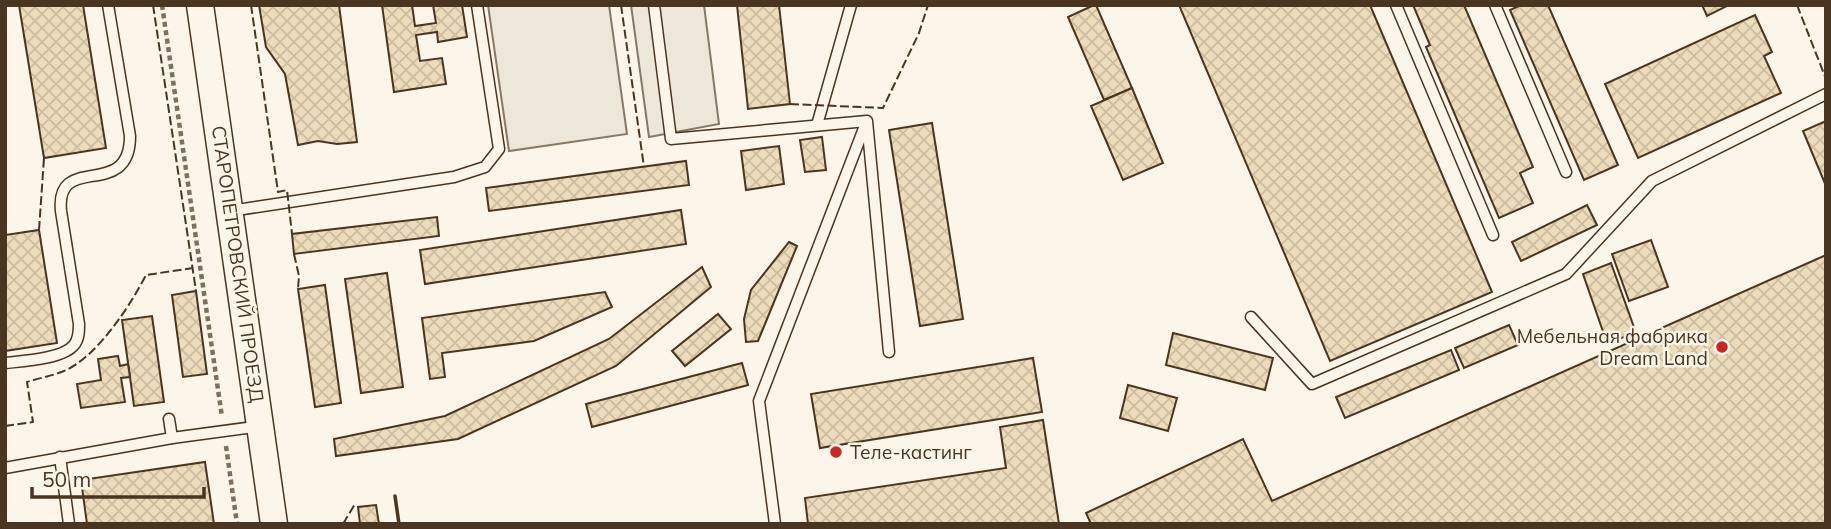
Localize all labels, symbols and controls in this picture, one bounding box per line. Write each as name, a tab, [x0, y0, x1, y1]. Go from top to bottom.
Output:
street label: СТАРОПЕТРОВСКИЙ ПРОЕЗД	[207, 124, 269, 404]
place label: Мебельная фабрика Dream Land	[1517, 324, 1708, 370]
marker: Мебельная фабрика Dream Land	[1714, 339, 1730, 355]
place label: Теле-кастинг	[850, 440, 972, 464]
marker: Теле-кастинг	[828, 444, 844, 460]
scale bar	[32, 456, 203, 500]
text: 50 m	[42, 466, 91, 492]

